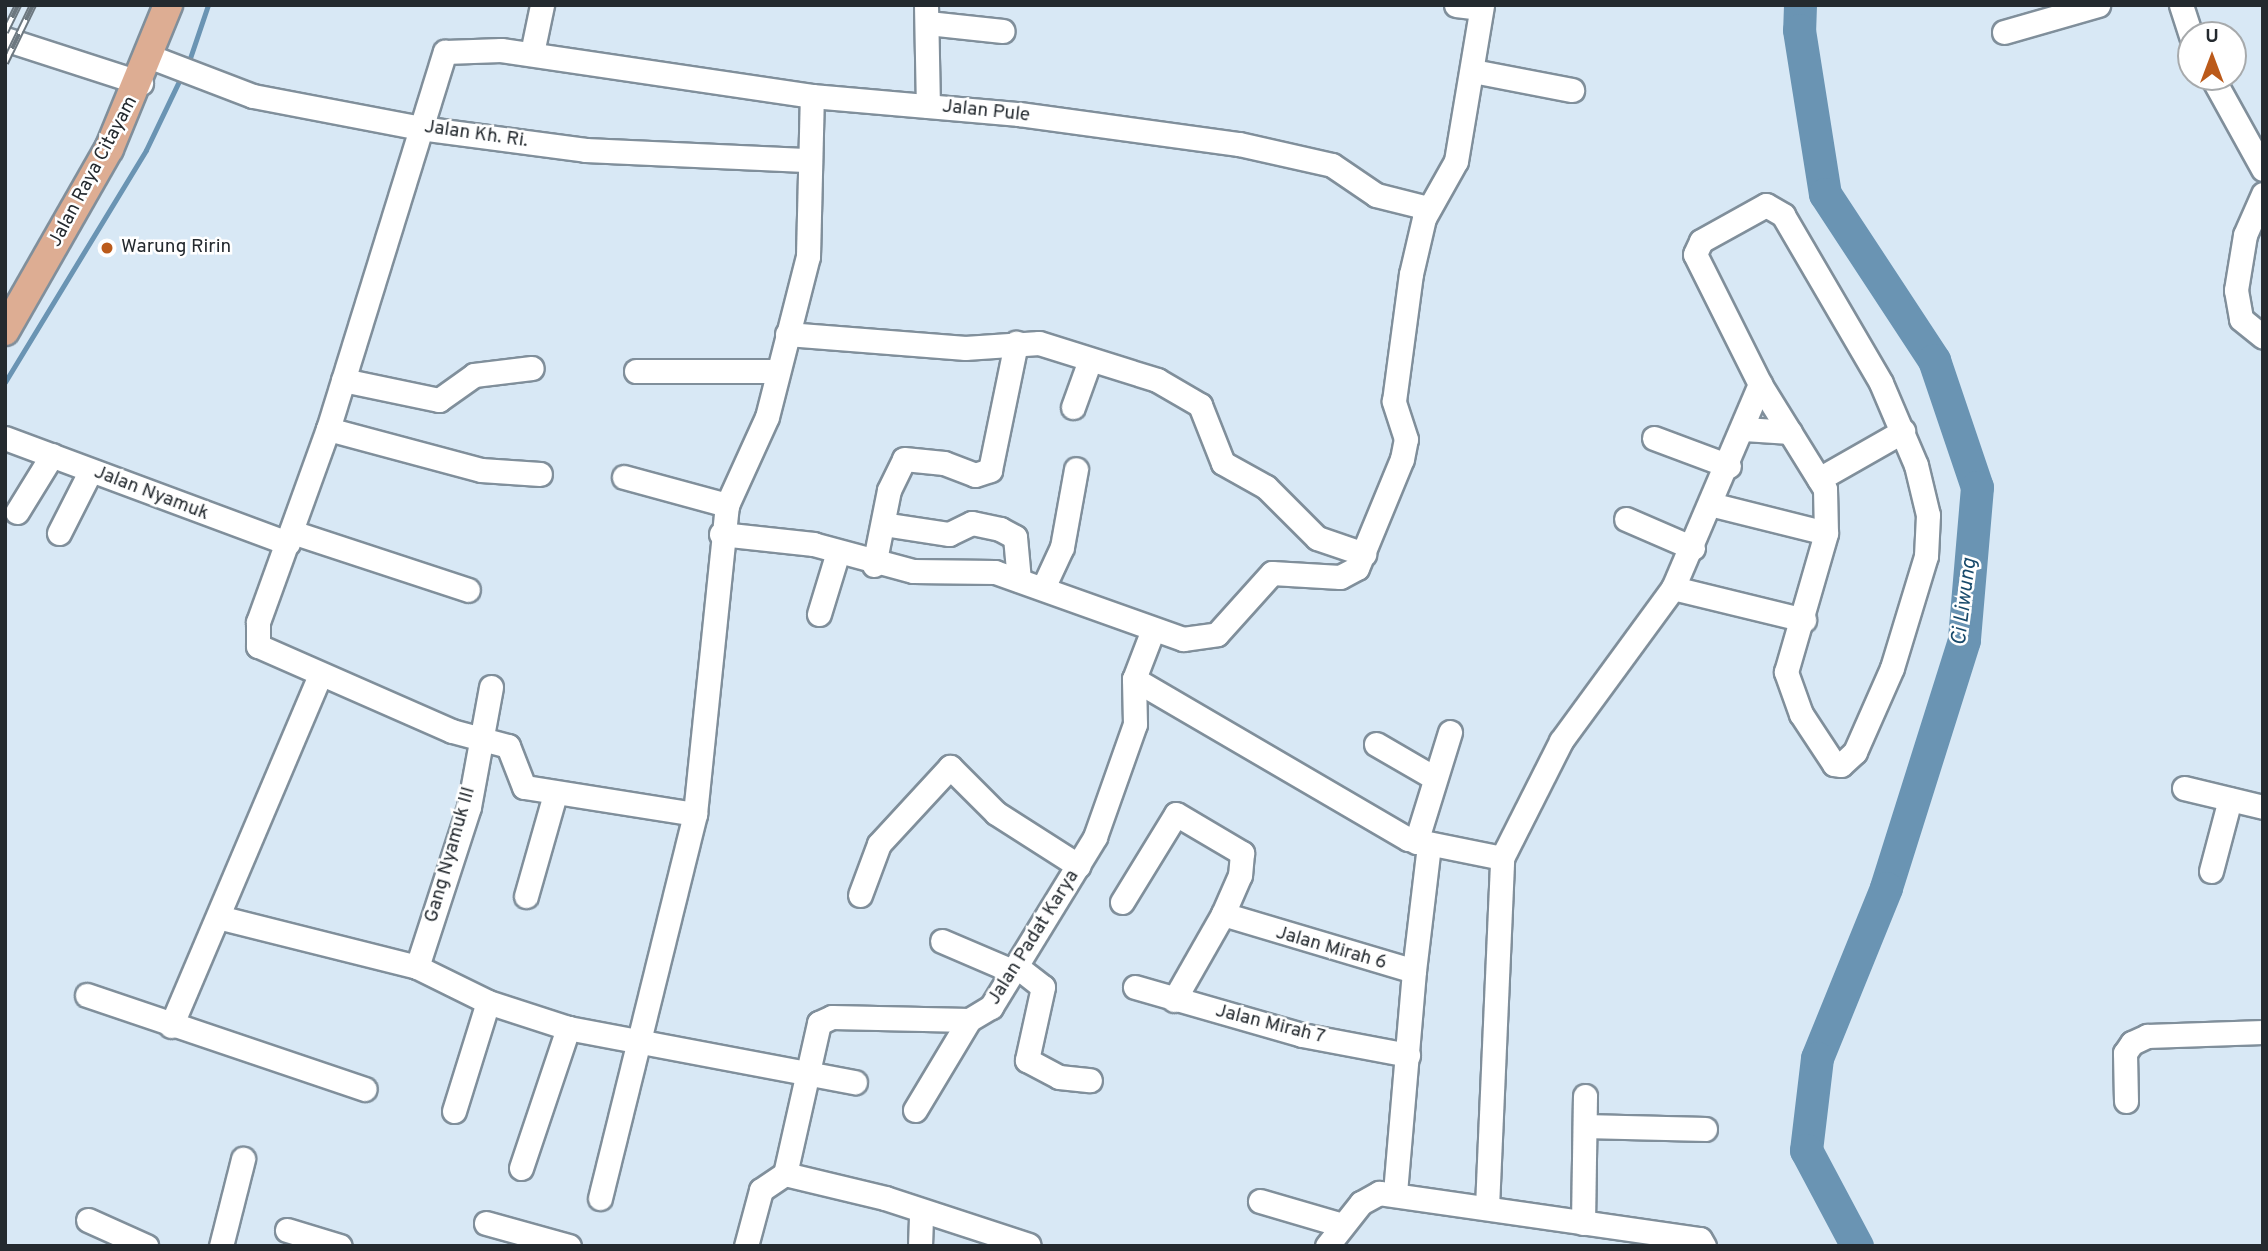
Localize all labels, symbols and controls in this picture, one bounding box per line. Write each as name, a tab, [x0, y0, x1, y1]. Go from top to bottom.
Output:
north arrow	[2177, 21, 2247, 91]
text: U	[2205, 25, 2219, 49]
street label: Jalan Raya Citayam	[45, 93, 143, 251]
street label: Jalan Pule	[941, 96, 1031, 128]
street label: Jalan Kh. Ri.	[423, 116, 529, 154]
place label: Warung Ririn	[121, 237, 231, 259]
marker: Warung Ririn	[99, 240, 115, 256]
street label: Jalan Nyamuk	[90, 462, 212, 526]
water label: Ci Liwung	[1947, 557, 1983, 647]
street label: Gang Nyamuk III	[421, 785, 481, 925]
street label: Jalan Padat Karya	[983, 867, 1085, 1009]
street label: Jalan Mirah 6	[1273, 922, 1389, 976]
street label: Jalan Mirah 7	[1212, 1000, 1328, 1050]

